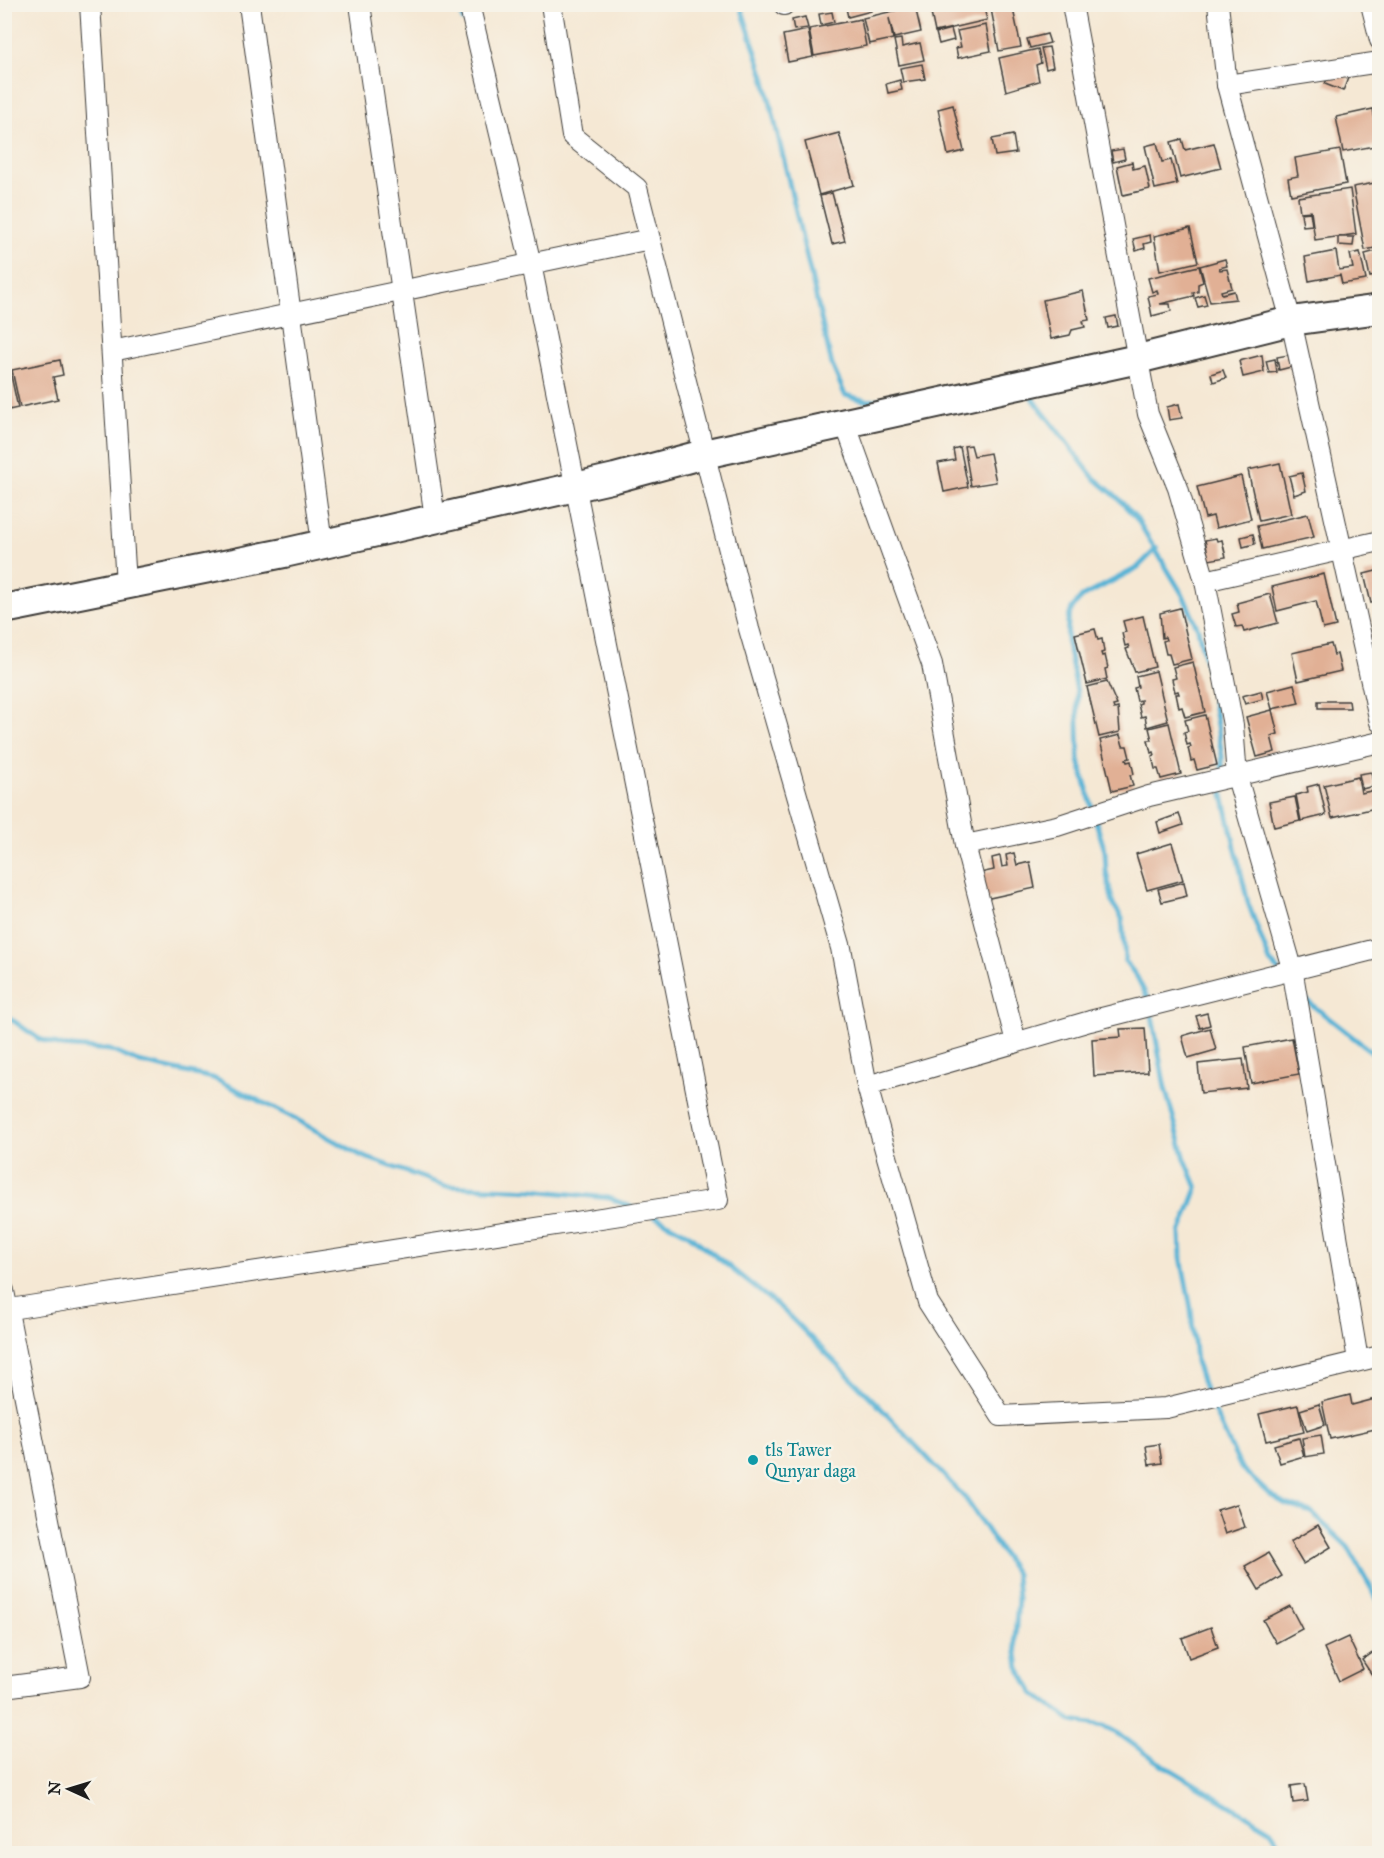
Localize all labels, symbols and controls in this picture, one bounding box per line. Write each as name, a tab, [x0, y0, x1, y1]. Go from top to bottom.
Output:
place label: tls Tawer Qunyar daga	[765, 1439, 856, 1483]
marker: tls Tawer Qunyar daga	[746, 1453, 760, 1467]
north arrow	[39, 1759, 99, 1819]
text: N	[45, 1780, 65, 1795]

